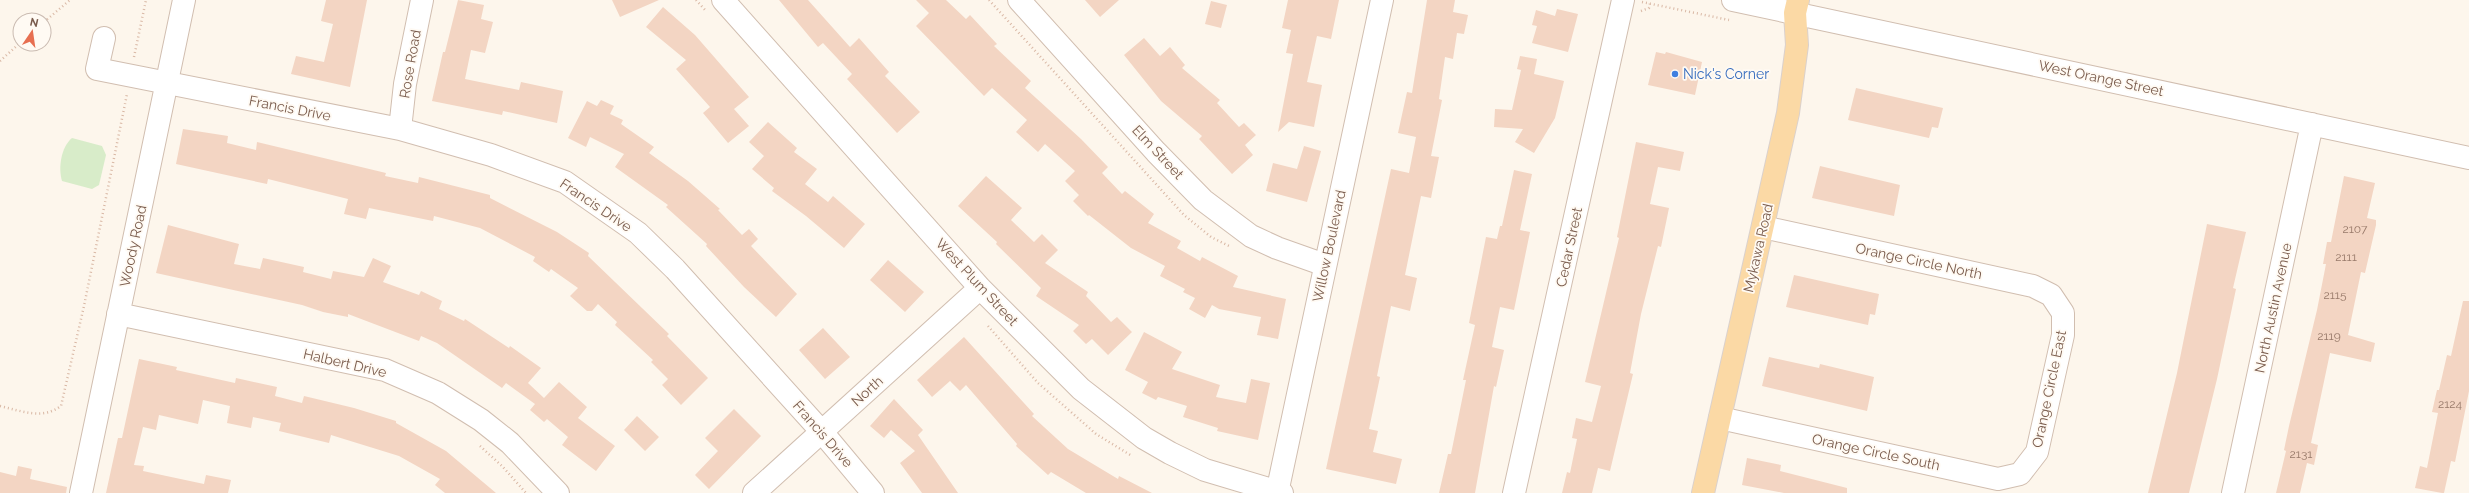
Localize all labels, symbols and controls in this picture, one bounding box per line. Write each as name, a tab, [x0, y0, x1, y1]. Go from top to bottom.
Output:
north arrow	[12, 12, 52, 52]
text: N	[29, 15, 40, 30]
street label: Rose Road	[396, 28, 424, 100]
street label: West Orange Street	[2037, 57, 2165, 99]
place label: Nick's Corner	[1683, 66, 1769, 82]
marker: Nick's Corner	[1670, 69, 1680, 79]
street label: Francis Drive	[248, 92, 332, 124]
street label: Elm Street	[1129, 122, 1187, 182]
street label: Francis Drive	[557, 175, 635, 235]
street label: Willow Boulevard	[1309, 189, 1349, 303]
street label: Mykawa Road	[1740, 202, 1776, 294]
street label: Woody Road	[117, 204, 149, 288]
street label: Cedar Street	[1553, 205, 1585, 288]
house number: 2107	[2342, 222, 2368, 236]
street label: West Plum Street	[933, 235, 1022, 329]
street label: Orange Circle North	[1854, 240, 1984, 282]
street label: North Austin Avenue	[2251, 242, 2295, 374]
house number: 2111	[2335, 250, 2357, 264]
house number: 2115	[2323, 288, 2347, 302]
street label: Orange Circle East	[2029, 328, 2069, 449]
house number: 2119	[2317, 329, 2341, 343]
street label: Halbert Drive	[302, 346, 388, 380]
street label: North	[848, 373, 886, 409]
street label: Francis Drive	[790, 397, 856, 471]
house number: 2124	[2438, 397, 2463, 411]
street label: Orange Circle South	[1811, 431, 1941, 473]
house number: 2131	[2290, 447, 2312, 461]

